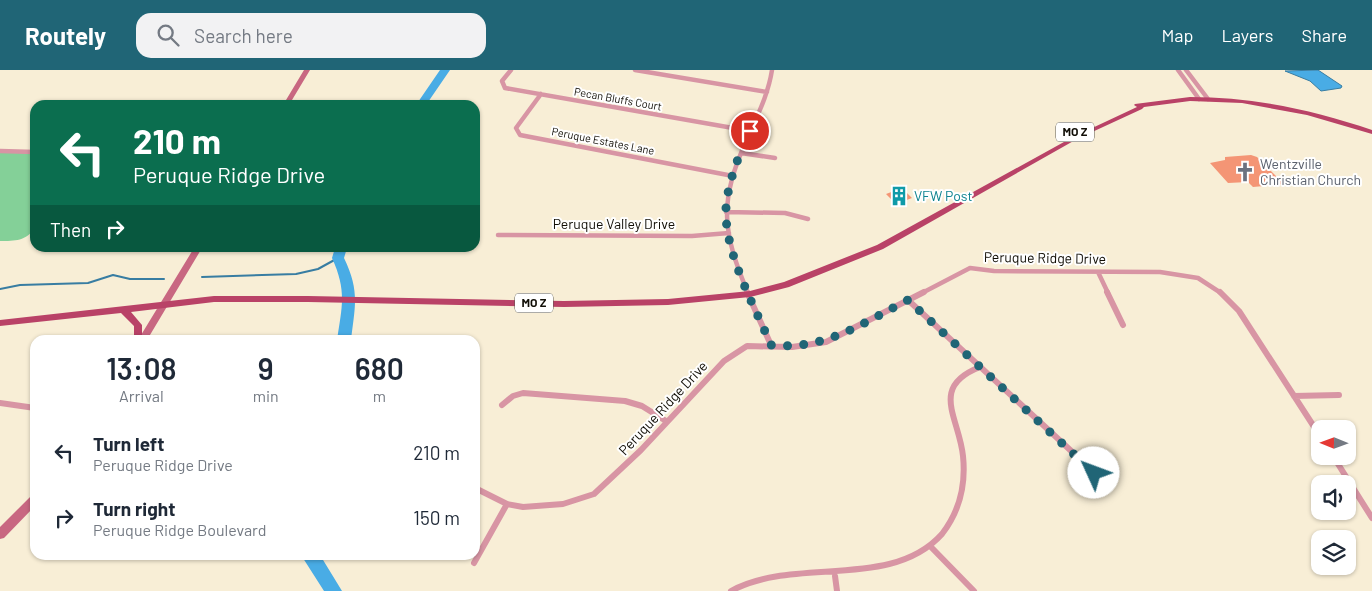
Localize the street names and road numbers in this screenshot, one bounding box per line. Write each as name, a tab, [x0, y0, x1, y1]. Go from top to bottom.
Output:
street label: Pecan Bluffs Court	[573, 84, 663, 113]
road number: MO Z	[1056, 122, 1094, 142]
street label: Peruque Estates Lane	[551, 124, 656, 157]
street label: Peruque Valley Drive	[553, 215, 675, 232]
street label: Peruque Ridge Drive	[984, 248, 1106, 267]
road number: MO Z	[515, 294, 553, 312]
street label: Peruque Ridge Drive	[615, 357, 711, 458]

